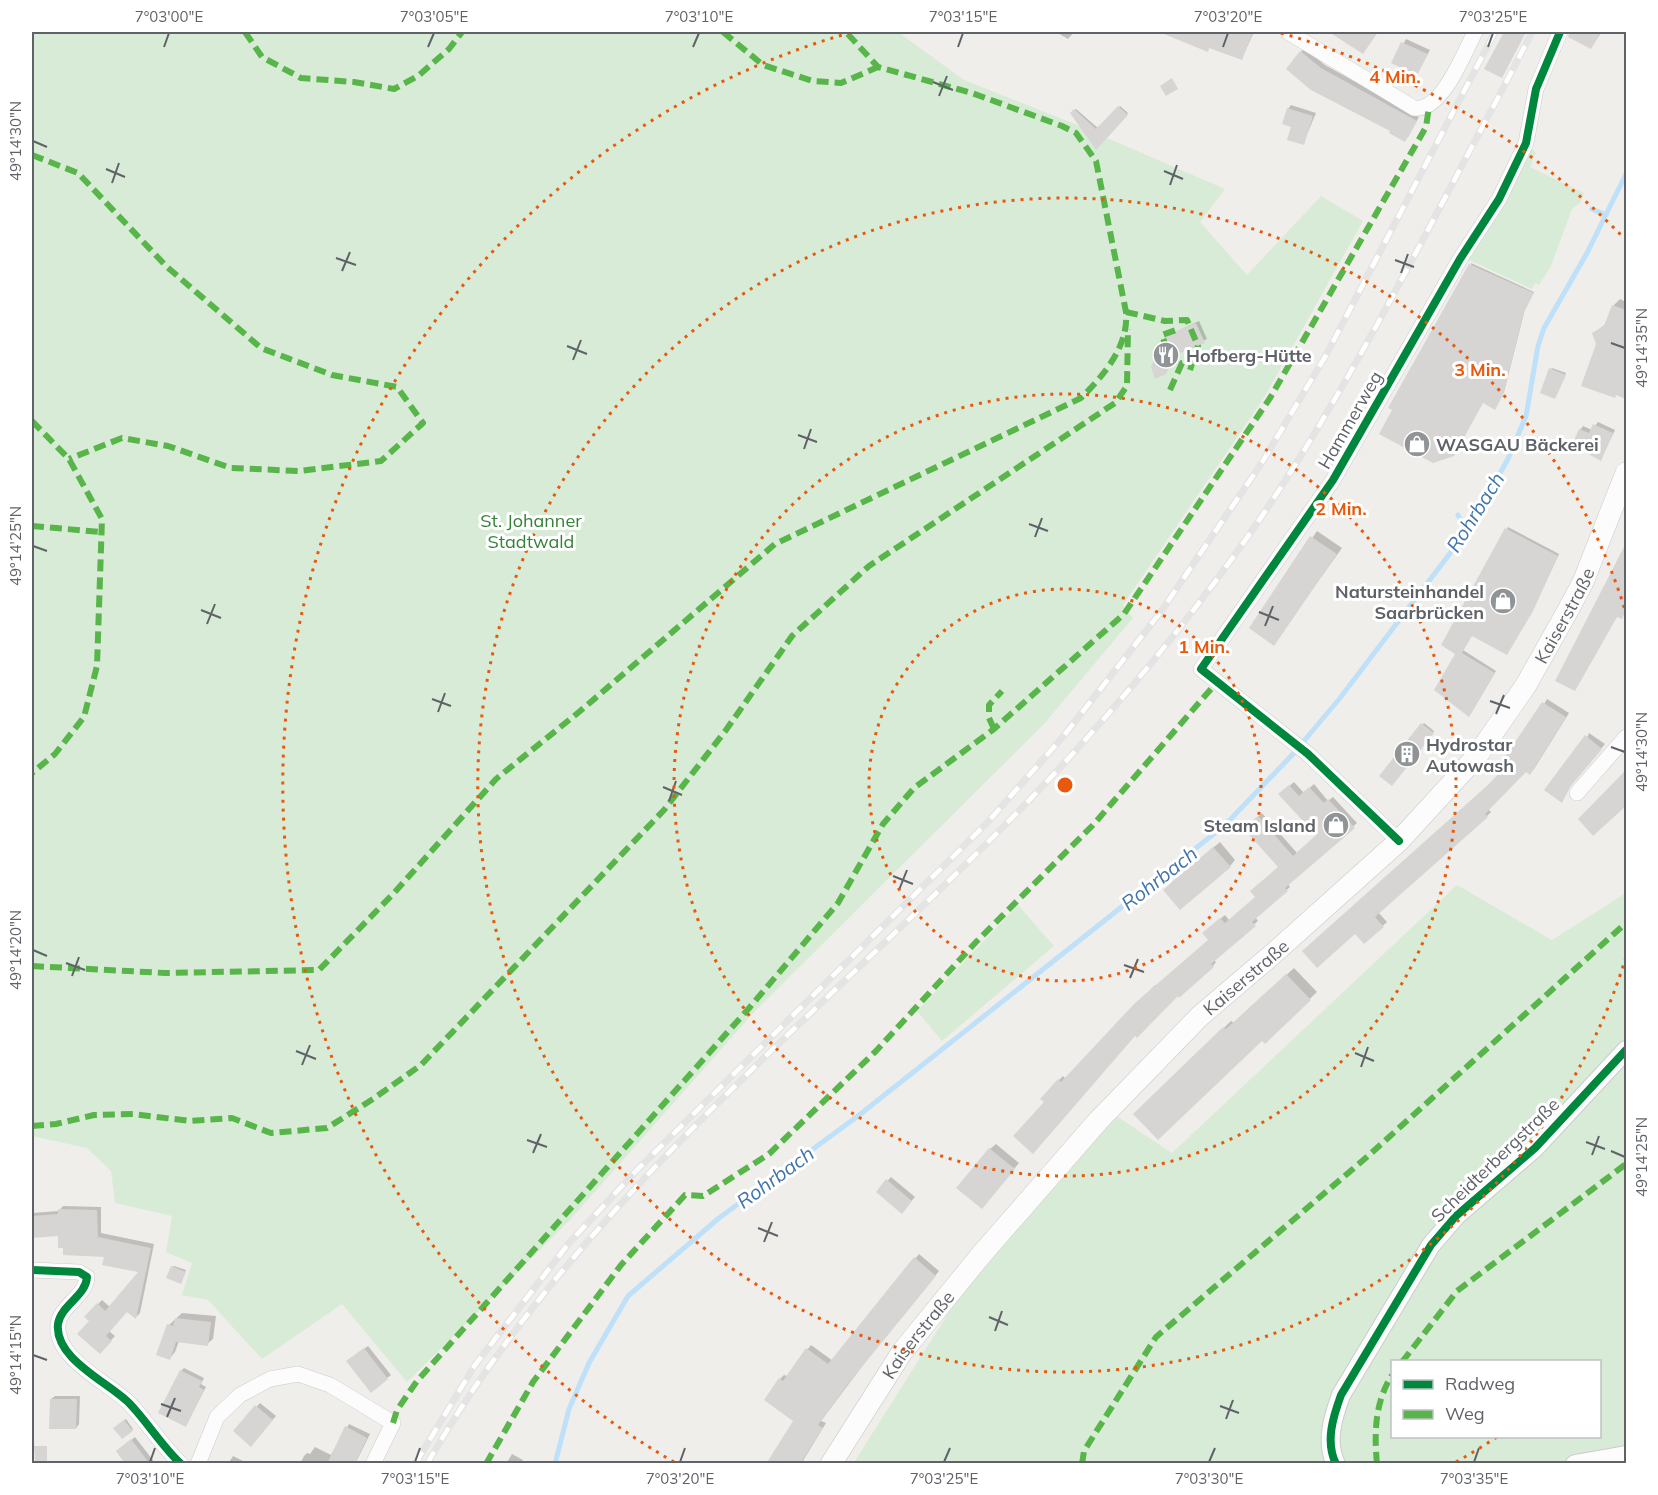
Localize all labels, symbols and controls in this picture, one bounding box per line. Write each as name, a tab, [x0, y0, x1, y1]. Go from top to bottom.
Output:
text: 7°03'00"E	[135, 7, 203, 26]
text: 7°03'05"E	[400, 7, 468, 26]
text: 7°03'10"E	[665, 7, 733, 26]
text: 7°03'15"E	[929, 7, 997, 26]
text: 7°03'20"E	[1194, 7, 1262, 26]
text: 7°03'25"E	[1459, 7, 1527, 26]
text: 4 Min.	[1369, 65, 1421, 88]
text: 49°14'30"N	[6, 101, 25, 181]
text: 49°14'35"N	[1632, 308, 1651, 388]
restaurant icon: Hofberg-Hütte	[1151, 340, 1181, 370]
place label: Hofberg-Hütte	[1186, 344, 1312, 367]
text: 3 Min.	[1454, 358, 1506, 381]
street label: Hammerweg	[1313, 367, 1387, 473]
shop icon: WASGAU Bäckerei	[1402, 429, 1432, 459]
place label: WASGAU Bäckerei	[1436, 433, 1599, 456]
water label: Rohrbach	[1441, 467, 1509, 557]
text: 2 Min.	[1315, 497, 1367, 520]
text: 49°14'25"N	[6, 506, 25, 586]
park label: St. Johanner Stadtwald	[480, 509, 582, 553]
street label: Kaiserstraße	[1529, 564, 1599, 667]
place label: Natursteinhandel Saarbrücken	[1335, 580, 1484, 624]
shop icon: Natursteinhandel Saarbrücken	[1488, 586, 1518, 616]
text: 1 Min.	[1178, 635, 1230, 658]
text: 49°14'30"N	[1632, 712, 1651, 792]
place label: Hydrostar Autowash	[1426, 733, 1514, 777]
building icon: Hydrostar Autowash	[1392, 739, 1422, 769]
centre of rings	[1055, 775, 1075, 795]
shop icon: Steam Island	[1321, 810, 1351, 840]
place label: Steam Island	[1204, 814, 1316, 837]
water label: Rohrbach	[1116, 841, 1202, 915]
text: 49°14'20"N	[6, 910, 25, 990]
street label: Kaiserstraße	[1198, 934, 1293, 1020]
street label: Scheidterbergstraße	[1426, 1093, 1564, 1227]
text: 49°14'25"N	[1632, 1117, 1651, 1197]
water label: Rohrbach	[731, 1141, 819, 1213]
street label: Kaiserstraße	[877, 1286, 959, 1383]
text: 49°14'15"N	[6, 1315, 25, 1395]
legend	[1391, 1360, 1601, 1438]
text: Radweg	[1445, 1372, 1515, 1395]
text: Weg	[1445, 1402, 1485, 1425]
text: 7°03'10"E	[116, 1469, 184, 1488]
text: 7°03'15"E	[381, 1469, 449, 1488]
text: 7°03'20"E	[646, 1469, 714, 1488]
text: 7°03'25"E	[910, 1469, 978, 1488]
text: 7°03'30"E	[1175, 1469, 1243, 1488]
text: 7°03'35"E	[1440, 1469, 1508, 1488]

